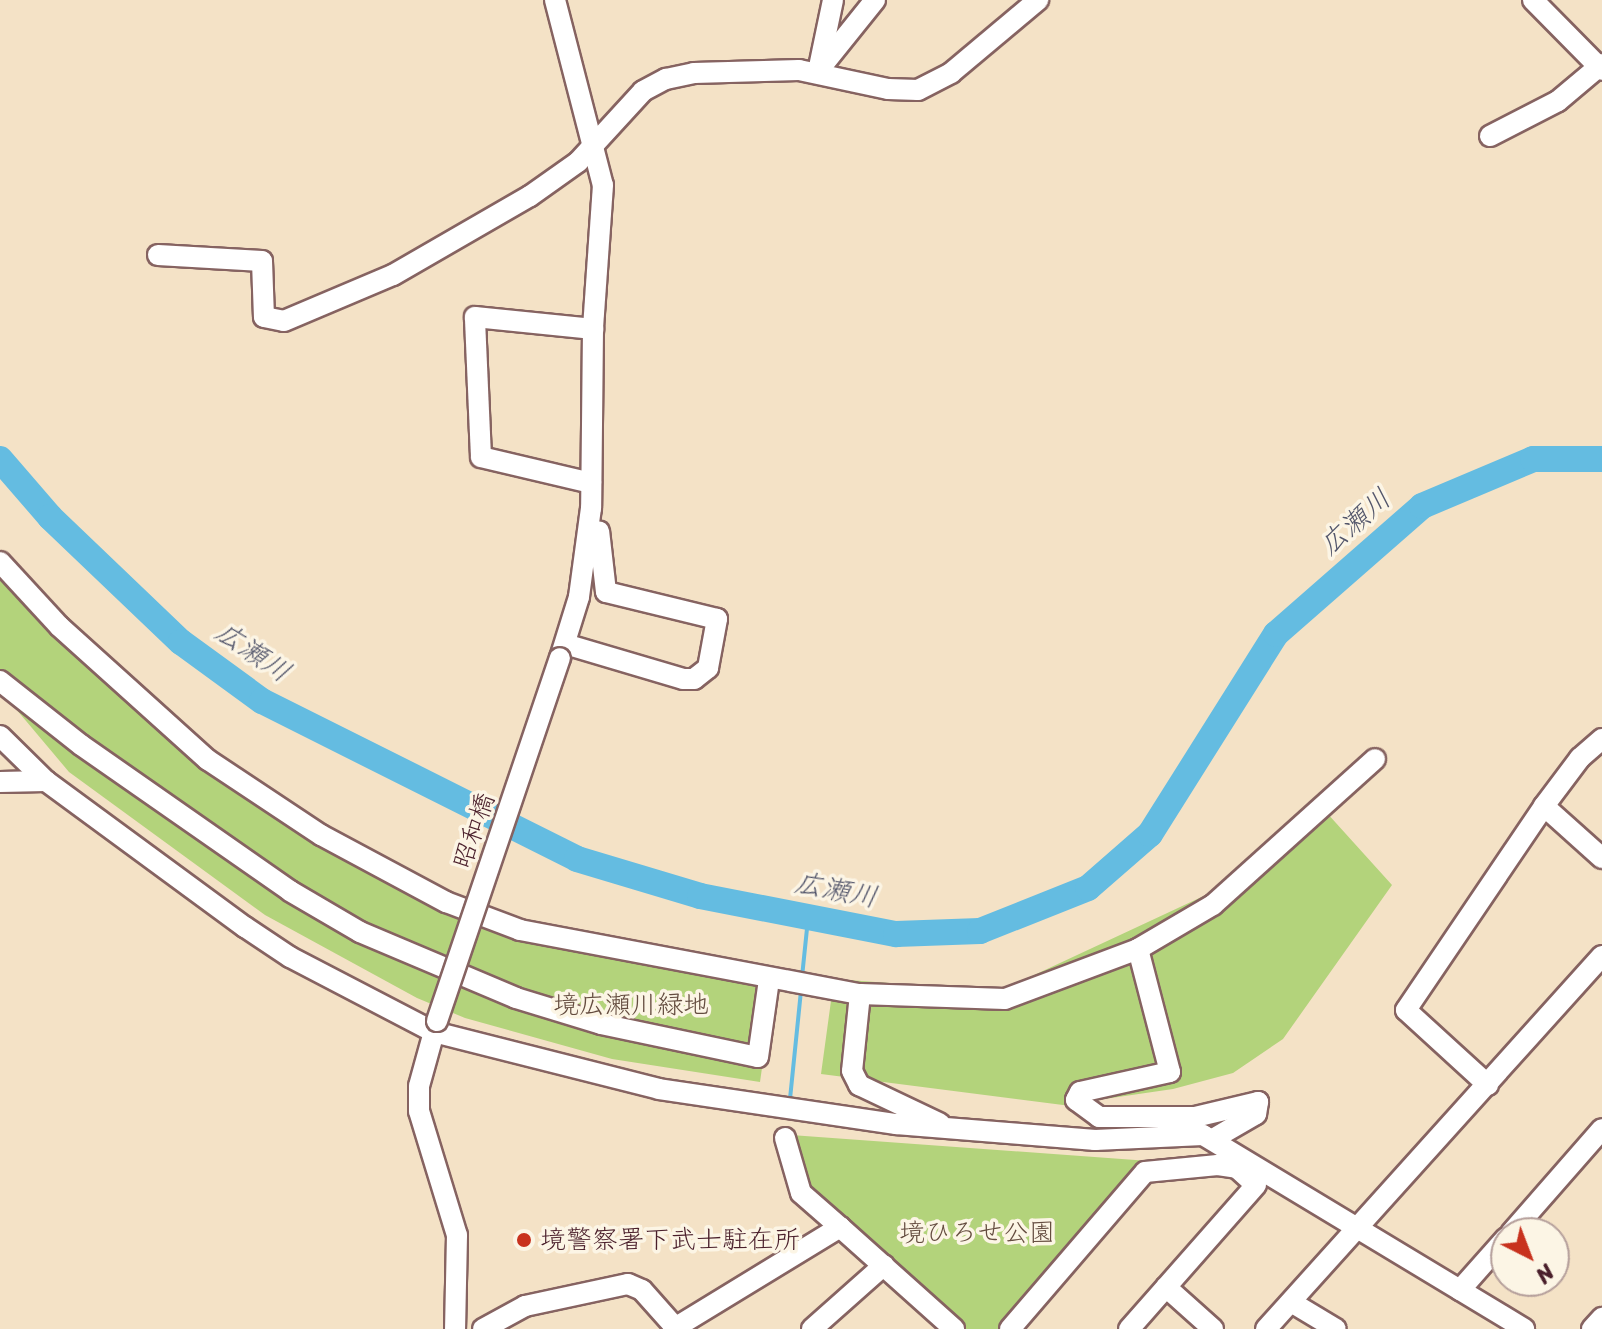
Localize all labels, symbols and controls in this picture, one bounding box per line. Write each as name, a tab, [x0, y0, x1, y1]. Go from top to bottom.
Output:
water label: 広瀬川	[1312, 482, 1398, 562]
water label: 広瀬川	[209, 615, 297, 689]
street label: 昭和橋	[447, 789, 501, 873]
water label: 広瀬川	[792, 865, 880, 915]
park label: 境広瀬川緑地	[553, 989, 709, 1021]
park label: 境ひろせ公園	[899, 1217, 1055, 1249]
north arrow	[1490, 1217, 1570, 1297]
place label: 境警察署下武士駐在所	[540, 1224, 800, 1256]
marker: 境警察署下武士駐在所	[515, 1231, 533, 1249]
text: N	[1526, 1254, 1564, 1293]

